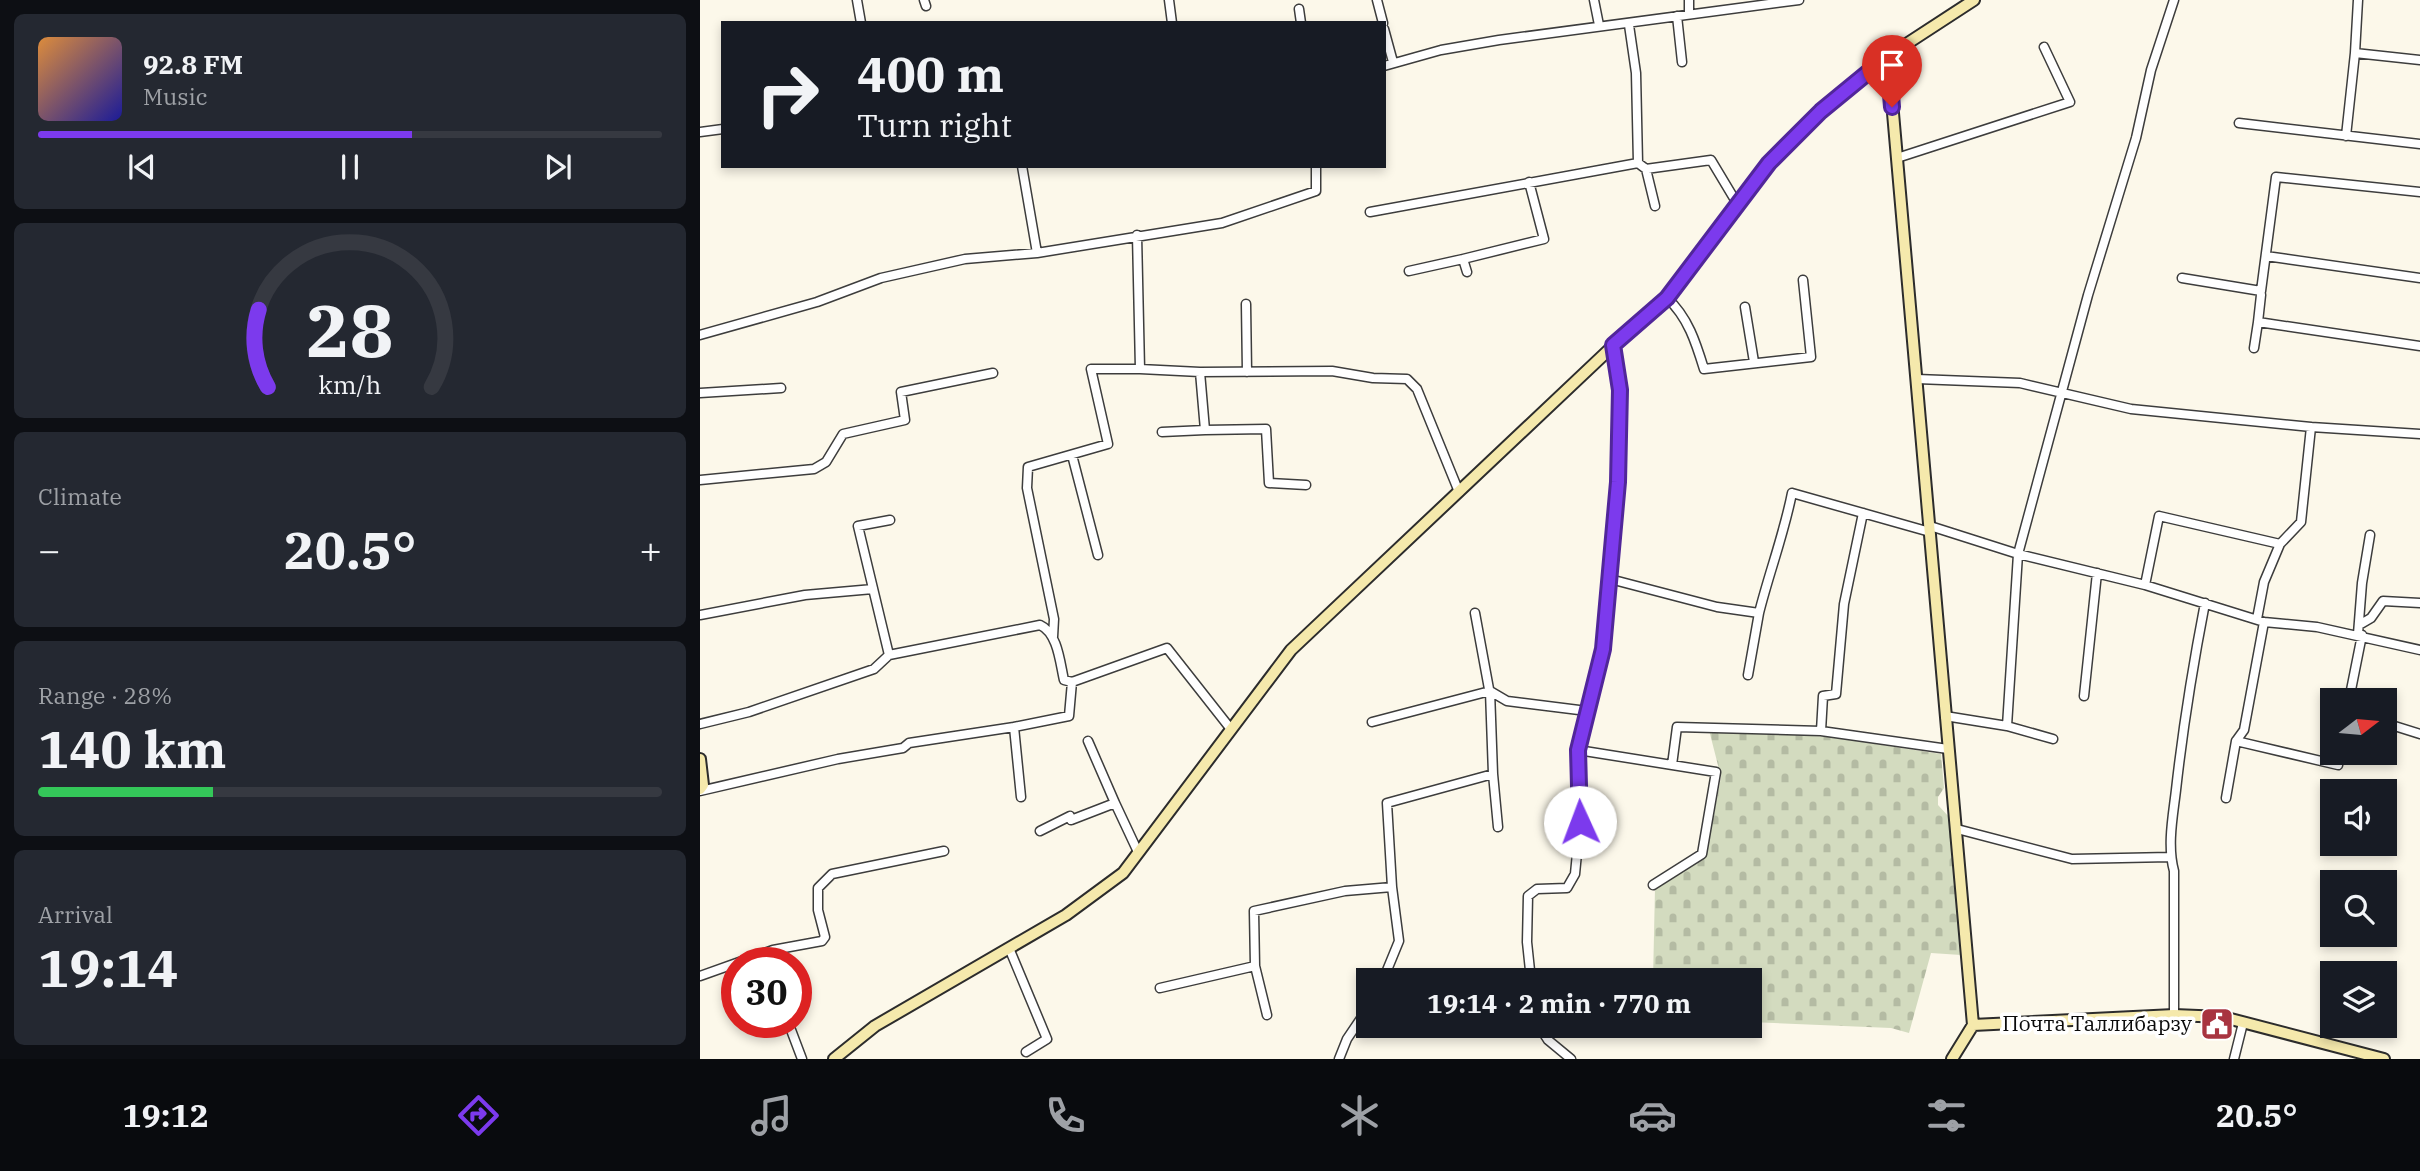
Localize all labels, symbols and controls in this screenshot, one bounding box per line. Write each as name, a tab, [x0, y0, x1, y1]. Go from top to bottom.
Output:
pin	[1862, 35, 1922, 107]
text: 400 m	[857, 42, 1004, 105]
icon: arrive	[1873, 46, 1911, 84]
text: 92.8 FM	[143, 47, 243, 81]
icon: right	[742, 49, 833, 140]
text: Music	[143, 81, 208, 111]
text: Turn right	[857, 104, 1012, 146]
icon: previous	[123, 148, 161, 186]
icon: pause	[331, 148, 369, 186]
icon: next	[539, 148, 577, 186]
text: 28	[306, 282, 394, 377]
text: km/h	[318, 367, 382, 400]
text: Climate	[38, 481, 122, 511]
text: 20.5°	[284, 516, 416, 583]
text: −	[38, 525, 61, 574]
text: +	[639, 525, 662, 574]
text: Range · 28%	[38, 680, 172, 710]
north arrow	[2320, 688, 2398, 765]
map controls	[2320, 688, 2397, 1038]
text: 140 km	[38, 715, 227, 782]
button: sound	[2320, 779, 2397, 856]
position arrow	[1543, 785, 1617, 859]
button: search	[2320, 870, 2397, 947]
text: Arrival	[38, 899, 113, 929]
text: 19:14	[38, 934, 179, 1001]
speed limit sign: 30	[721, 947, 812, 1038]
button: layers	[2320, 961, 2397, 1038]
text: 19:14 · 2 min · 770 m	[1427, 986, 1691, 1020]
public building icon: Почта Таллибарзу	[2198, 1005, 2236, 1043]
place label: Почта Таллибарзу	[2002, 1009, 2193, 1037]
icon: directions	[454, 1091, 503, 1140]
icon: music	[747, 1091, 796, 1140]
icon: phone	[1041, 1091, 1090, 1140]
icon: climate	[1335, 1091, 1384, 1140]
icon: car	[1628, 1091, 1677, 1140]
icon: filters	[1922, 1091, 1971, 1140]
text: 19:12	[122, 1094, 209, 1136]
text: 20.5°	[2216, 1094, 2298, 1136]

